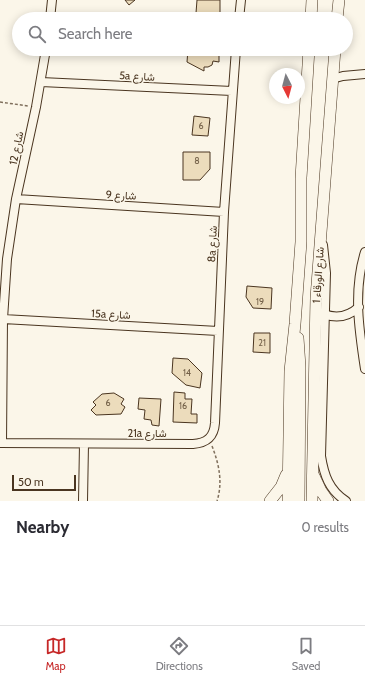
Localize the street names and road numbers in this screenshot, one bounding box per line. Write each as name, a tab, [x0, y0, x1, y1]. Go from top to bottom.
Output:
street label: 5a شارع	[119, 68, 156, 85]
street label: شارع 12	[6, 130, 27, 166]
street label: شارع 9	[105, 187, 137, 204]
street label: 8a شارع	[204, 225, 221, 263]
street label: شارع الورقاء 1	[309, 246, 328, 304]
street label: 15a شارع	[91, 306, 131, 323]
street label: 21a شارع	[127, 426, 167, 441]

